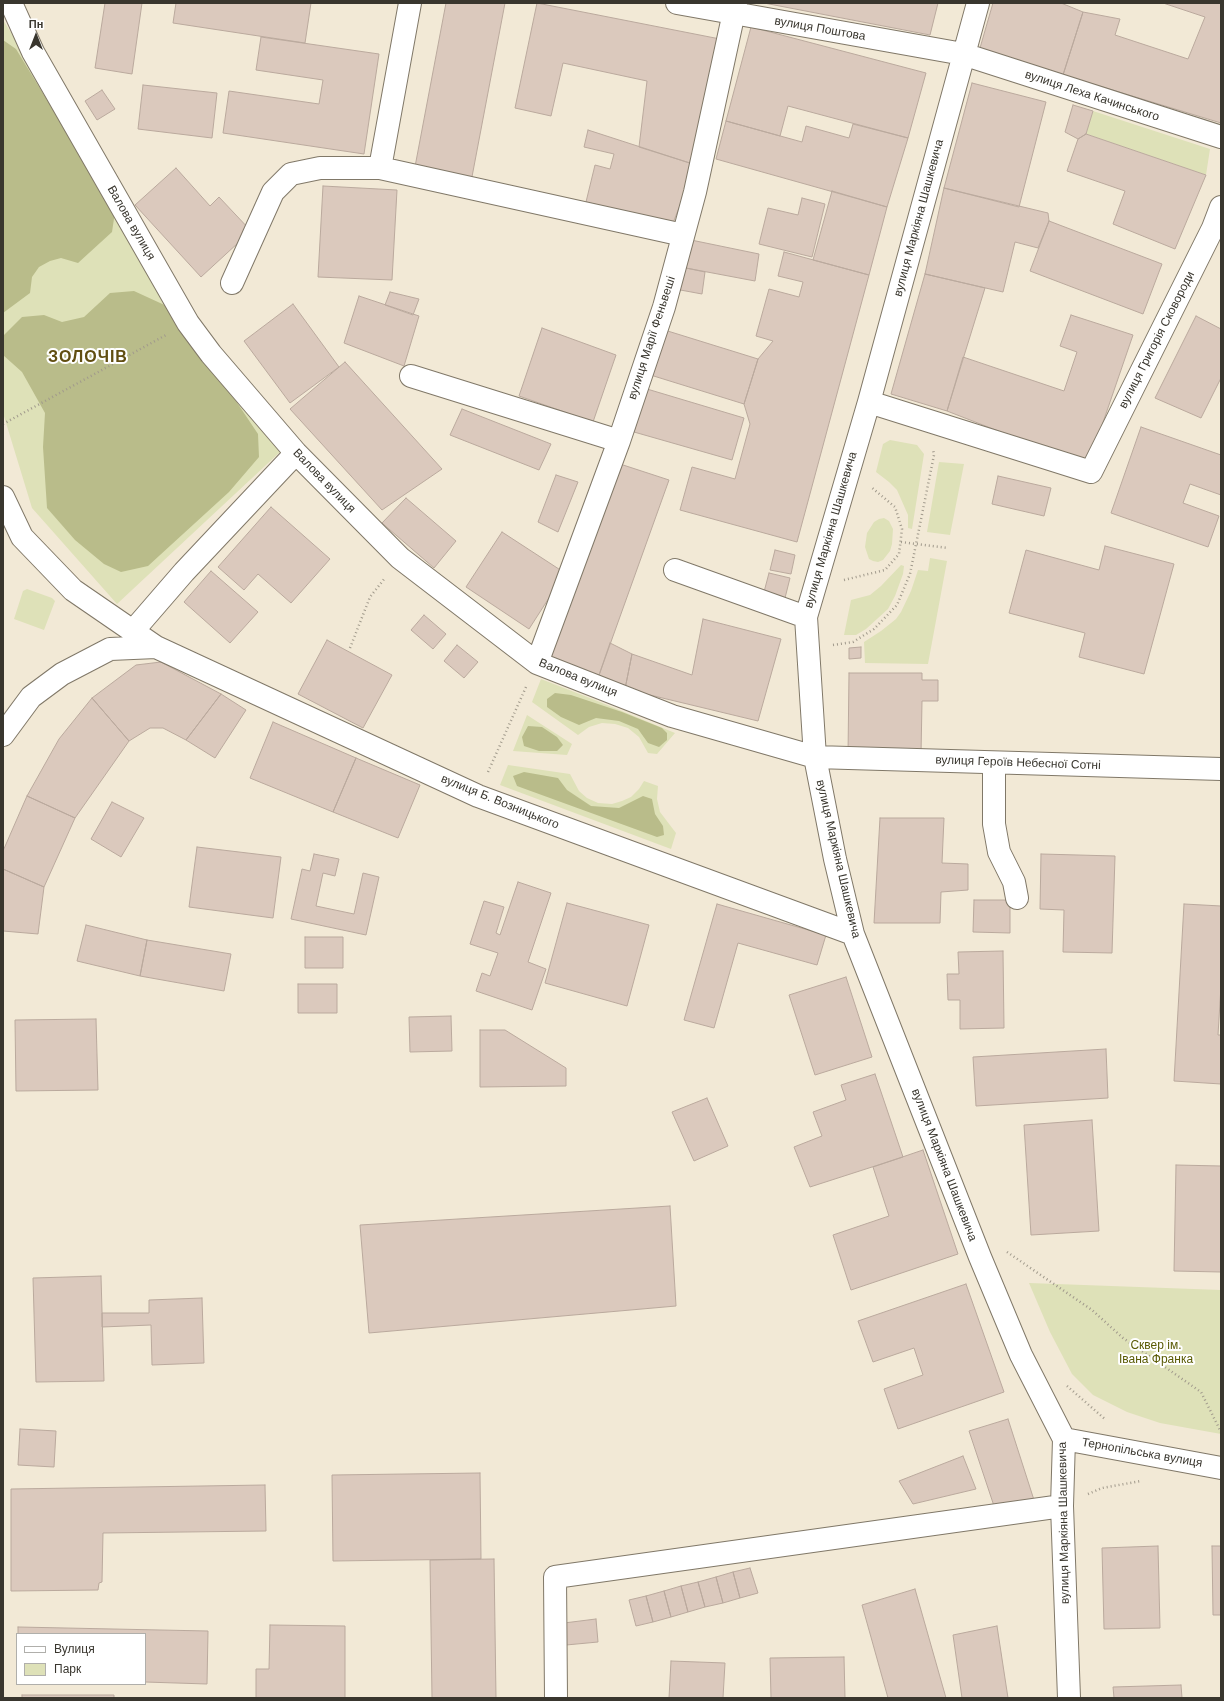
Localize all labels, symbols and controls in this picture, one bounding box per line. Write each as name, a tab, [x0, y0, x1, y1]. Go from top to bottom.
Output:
street label: вулиця Поштова	[773, 14, 867, 44]
north arrow	[16, 16, 56, 56]
text: Пн	[29, 18, 43, 30]
street label: вулиця Леха Качинського	[1023, 67, 1161, 125]
street label: вулиця Маркіяна Шашкевича	[891, 138, 947, 298]
street label: Валова вулиця	[104, 183, 158, 263]
street label: вулиця Григорія Сковороди	[1116, 269, 1198, 411]
street label: вулиця Марії Феньвеші	[625, 274, 679, 402]
district label: ЗОЛОЧІВ	[48, 348, 128, 368]
street label: Валова вулиця	[290, 446, 358, 516]
street label: вулиця Маркіяна Шашкевича	[802, 450, 860, 610]
street label: Валова вулиця	[537, 656, 619, 700]
street label: вулиця Героїв Небесної Сотні	[935, 753, 1101, 773]
street label: вулиця Б. Возницького	[439, 772, 561, 832]
street label: вулиця Маркіяна Шашкевича	[813, 778, 863, 940]
street label: вулиця Маркіяна Шашкевича	[908, 1087, 980, 1243]
park label: Сквер ім. Івана Франка	[1119, 1339, 1193, 1367]
street label: Тернопільська вулиця	[1080, 1435, 1204, 1471]
street label: вулиця Маркіяна Шашкевича	[1055, 1442, 1073, 1604]
legend	[16, 1633, 146, 1685]
text: Вулиця	[54, 1642, 95, 1656]
text: Парк	[54, 1662, 81, 1676]

